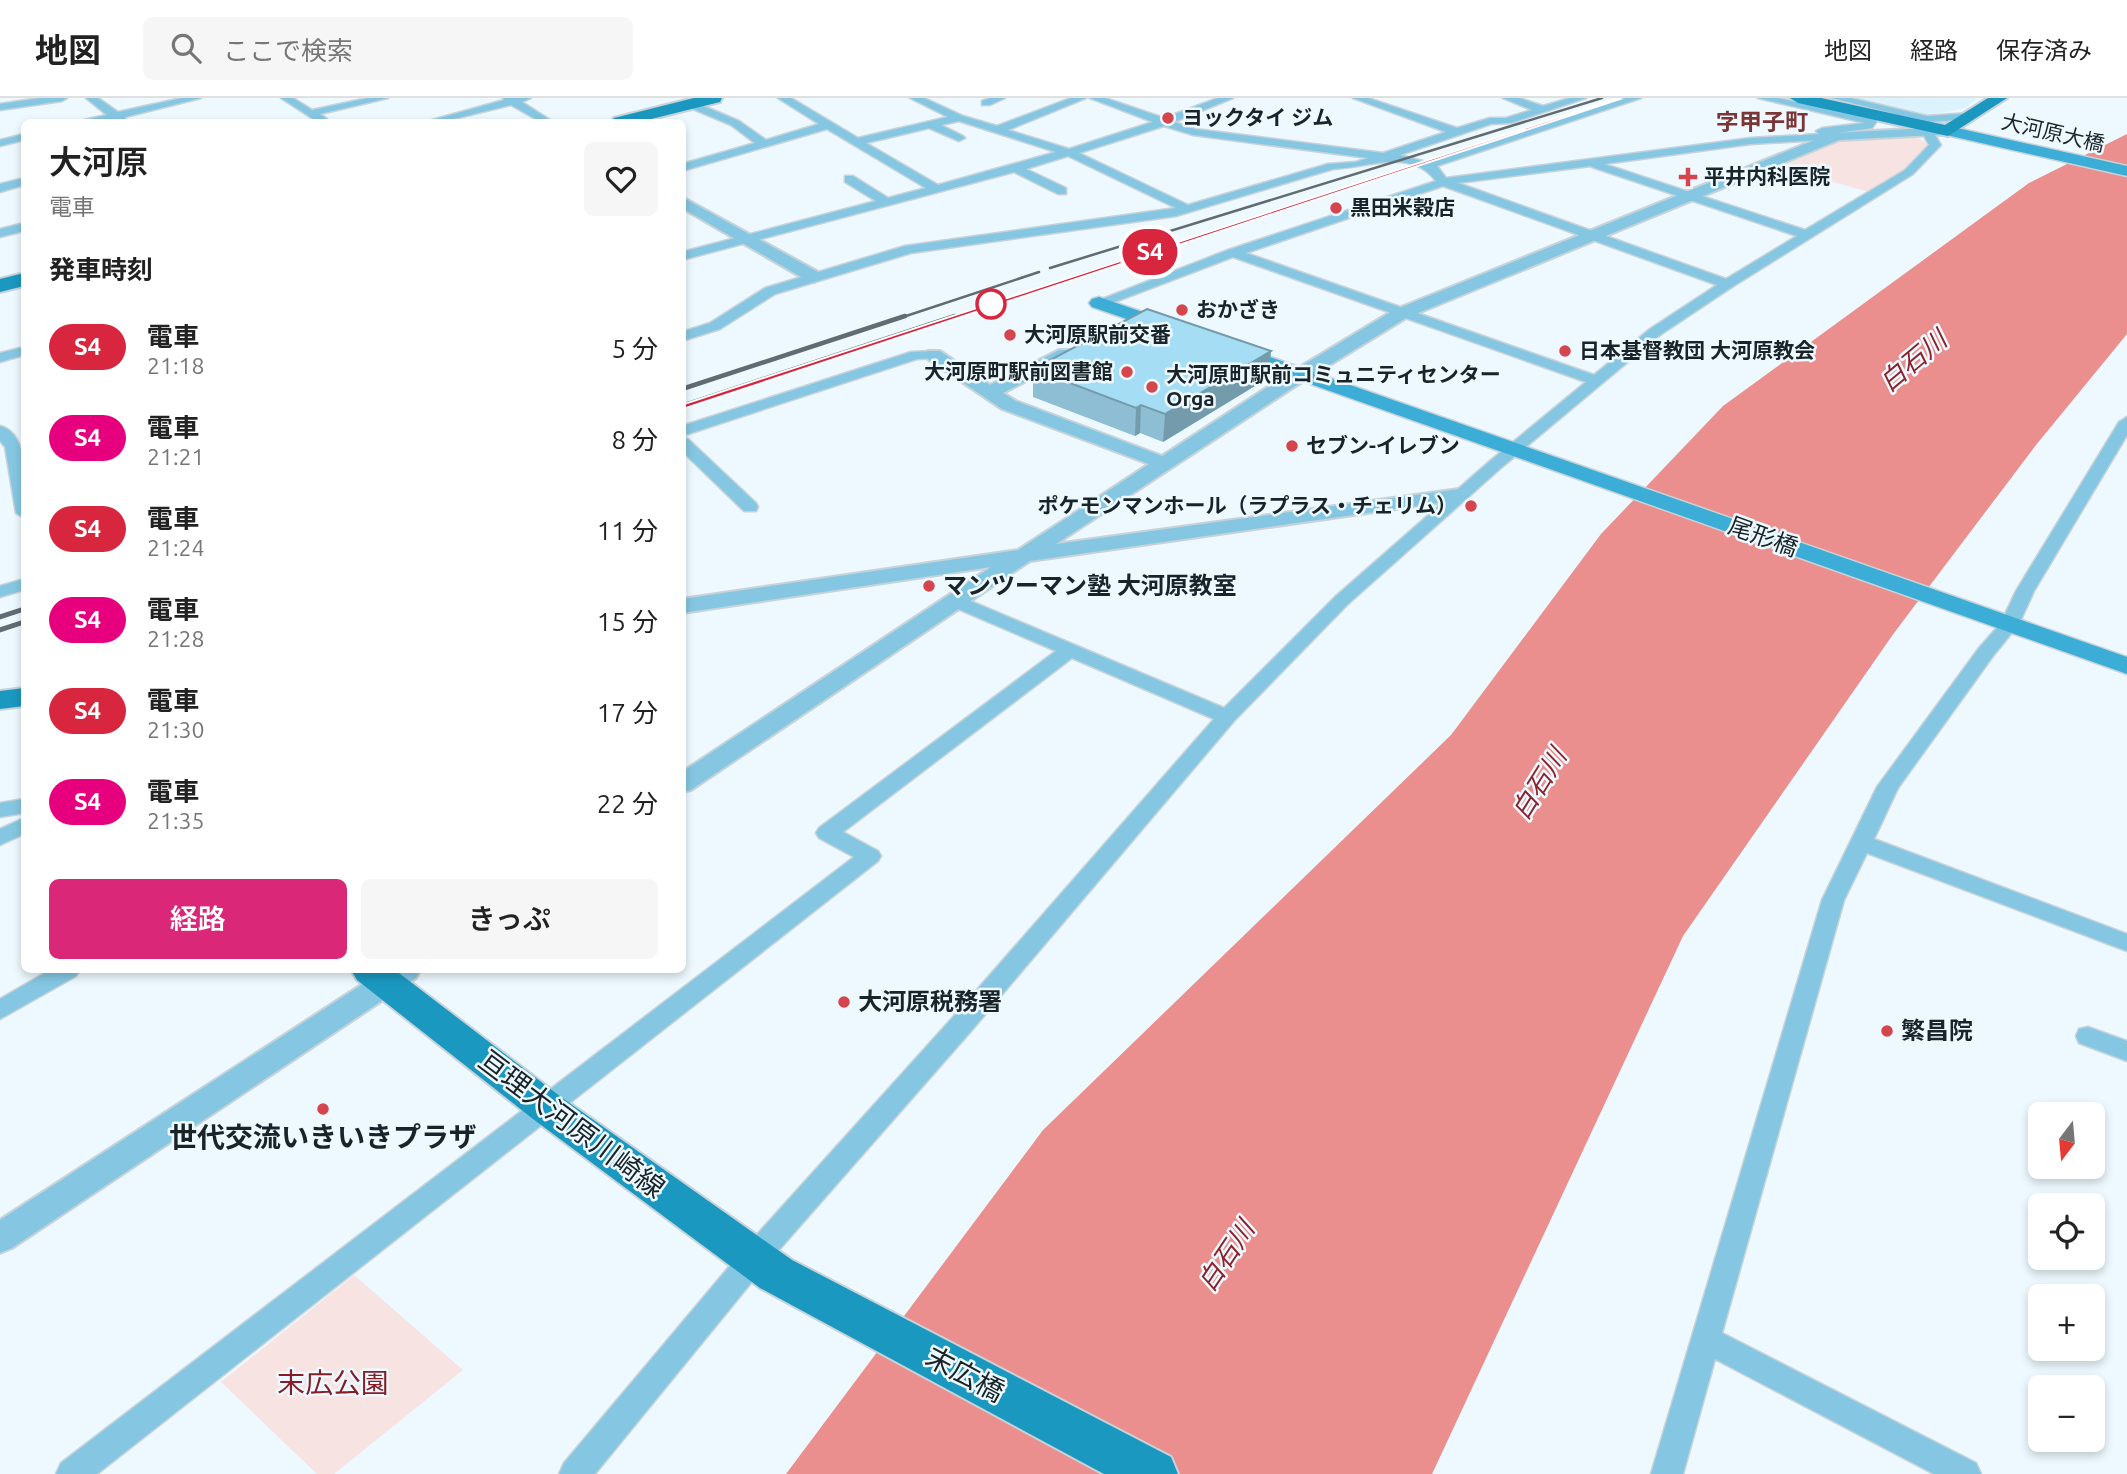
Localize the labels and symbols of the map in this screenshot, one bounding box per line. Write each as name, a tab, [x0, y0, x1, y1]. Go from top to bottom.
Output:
place label: ヨックタイ ジム	[1182, 105, 1333, 129]
district label: 字甲子町	[1716, 109, 1808, 134]
street label: 大河原大橋	[1999, 109, 2107, 156]
marker: ヨックタイ ジム	[1160, 110, 1176, 126]
place label: 平井内科医院	[1704, 164, 1830, 188]
marker: 平井内科医院	[1678, 167, 1698, 187]
place label: 黒田米穀店	[1350, 195, 1455, 219]
marker: 黒田米穀店	[1328, 200, 1344, 216]
line badge: S4	[1118, 229, 1182, 275]
unlabelled marker	[976, 289, 1006, 319]
place label: おかざき	[1196, 297, 1280, 321]
marker: おかざき	[1174, 302, 1190, 318]
place label: 大河原駅前交番	[1024, 322, 1171, 346]
water label: 白石川	[1873, 323, 1954, 397]
marker: 大河原駅前交番	[1002, 327, 1018, 343]
place label: 日本基督教団 大河原教会	[1579, 338, 1815, 362]
marker: 日本基督教団 大河原教会	[1557, 343, 1573, 359]
place label: 大河原町駅前図書館	[924, 359, 1113, 383]
place label: 大河原町駅前コミュニティセンター Orga	[1166, 362, 1501, 410]
marker: 大河原町駅前図書館	[1119, 364, 1135, 380]
marker: 大河原町駅前コミュニティセンター Orga	[1144, 379, 1160, 395]
place label: セブン-イレブン	[1306, 433, 1460, 457]
marker: セブン-イレブン	[1284, 438, 1300, 454]
place label: ポケモンマンホール（ラプラス・チェリム）	[1037, 493, 1457, 517]
marker: ポケモンマンホール（ラプラス・チェリム）	[1463, 498, 1479, 514]
street label: 尾形橋	[1725, 512, 1802, 562]
place label: マンツーマン塾 大河原教室	[943, 572, 1237, 599]
marker: マンツーマン塾 大河原教室	[921, 578, 937, 594]
water label: 白石川	[1506, 740, 1573, 824]
place label: 大河原税務署	[858, 988, 1002, 1015]
marker: 大河原税務署	[836, 994, 852, 1010]
place label: 繁昌院	[1901, 1017, 1973, 1044]
marker: 繁昌院	[1879, 1023, 1895, 1039]
street label: 亘理大河原川崎線	[474, 1044, 671, 1203]
marker: 世代交流いきいきプラザ	[315, 1101, 331, 1117]
north arrow	[2028, 1102, 2105, 1180]
place label: 世代交流いきいきプラザ	[169, 1121, 477, 1152]
water label: 白石川	[1192, 1213, 1261, 1296]
street label: 末広橋	[921, 1340, 1010, 1407]
park label: 末広公園	[277, 1367, 389, 1398]

